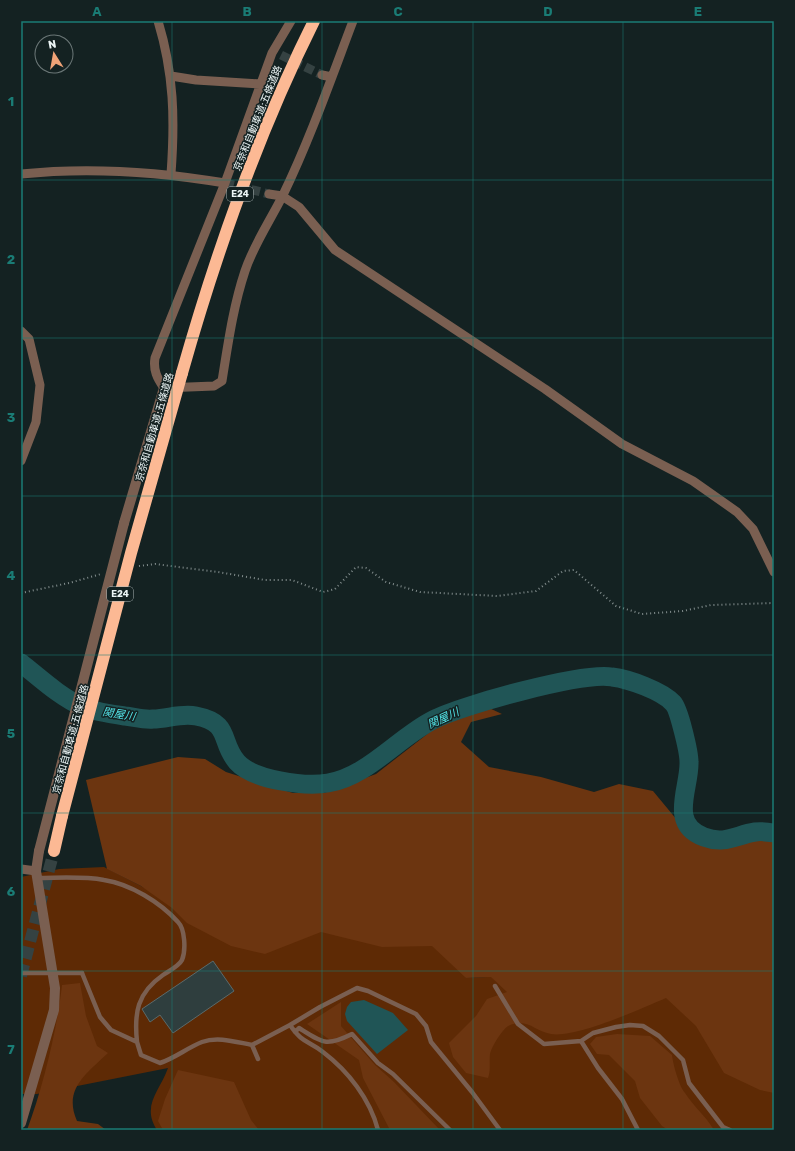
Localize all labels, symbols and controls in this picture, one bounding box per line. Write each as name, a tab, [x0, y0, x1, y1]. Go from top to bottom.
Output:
text: A	[92, 4, 102, 19]
text: B	[242, 4, 252, 19]
text: C	[393, 4, 403, 19]
text: D	[543, 4, 553, 19]
text: E	[694, 4, 702, 19]
north arrow	[34, 34, 74, 74]
text: N	[47, 38, 57, 52]
street label: 京奈和自動車道;五條道路	[231, 64, 285, 173]
text: 1	[8, 94, 14, 109]
road number: E24	[227, 187, 253, 201]
text: 2	[7, 252, 15, 267]
street label: 京奈和自動車道;五條道路	[134, 371, 176, 483]
text: 3	[7, 410, 16, 425]
text: 4	[7, 568, 16, 583]
road number: E24	[107, 587, 133, 601]
street label: 京奈和自動車道;五條道路	[51, 683, 91, 795]
water label: 関屋川	[102, 705, 137, 724]
water label: 関屋川	[426, 705, 462, 731]
text: 5	[7, 726, 15, 741]
text: 6	[7, 884, 16, 899]
text: 7	[7, 1042, 15, 1057]

